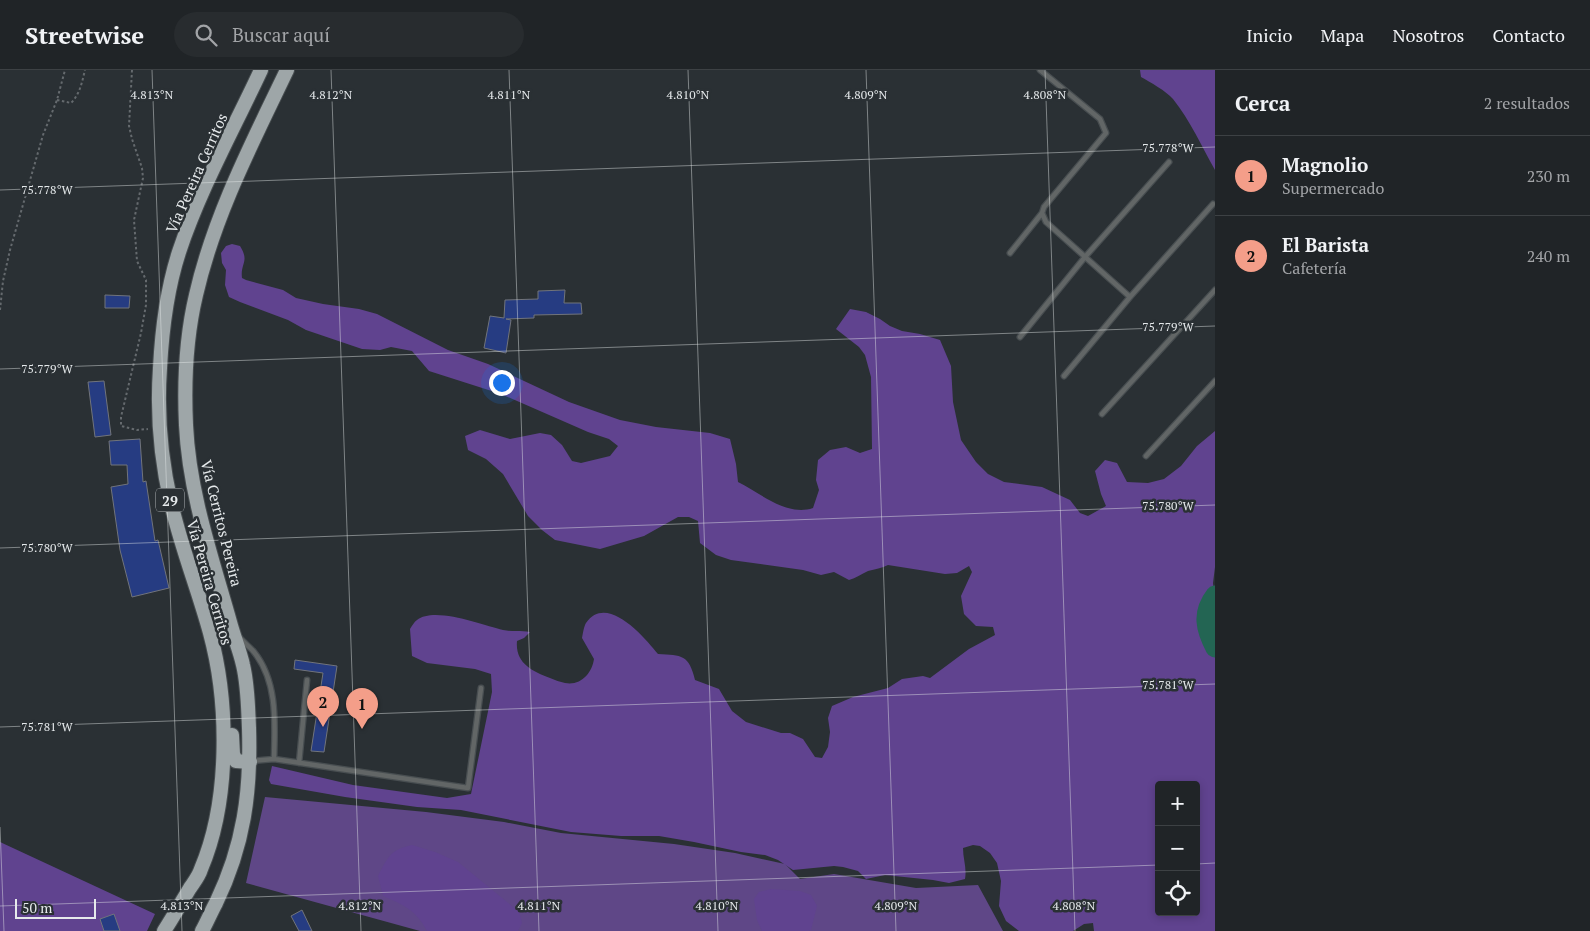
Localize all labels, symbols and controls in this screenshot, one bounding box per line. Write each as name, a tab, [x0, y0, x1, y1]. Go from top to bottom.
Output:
search box	[174, 12, 524, 57]
text: Streetwise	[25, 19, 144, 51]
icon: search	[192, 21, 220, 49]
text: Buscar aquí	[232, 22, 330, 47]
text: Inicio	[1246, 23, 1292, 47]
text: Mapa	[1320, 23, 1364, 47]
text: Nosotros	[1392, 23, 1464, 47]
text: Contacto	[1492, 23, 1565, 47]
text: 4.813°N	[131, 87, 174, 102]
text: 4.812°N	[310, 87, 353, 102]
text: 4.811°N	[488, 87, 531, 102]
text: 4.810°N	[667, 87, 710, 102]
text: 4.809°N	[845, 87, 888, 102]
text: 4.808°N	[1024, 87, 1067, 102]
text: Cerca	[1235, 89, 1290, 117]
text: 2 resultados	[1484, 92, 1570, 114]
street label: Vía Pereira Cerritos	[161, 110, 231, 236]
text: 75.778°W	[1142, 140, 1195, 155]
text: Magnolio	[1282, 152, 1368, 177]
text: 1	[1246, 165, 1256, 187]
text: 230 m	[1527, 165, 1570, 187]
text: Supermercado	[1282, 177, 1384, 199]
text: 75.778°W	[21, 182, 74, 197]
text: El Barista	[1282, 232, 1369, 257]
text: 2	[1246, 245, 1256, 267]
text: 240 m	[1527, 245, 1570, 267]
text: Cafetería	[1282, 257, 1347, 279]
text: 75.779°W	[1142, 319, 1195, 334]
text: 75.779°W	[21, 361, 74, 376]
your location	[489, 370, 515, 396]
street label: Vía Cerritos Pereira	[197, 458, 247, 589]
road number: 29	[156, 488, 184, 512]
text: 75.780°W	[1142, 498, 1195, 513]
street label: Vía Pereira Cerritos	[183, 517, 237, 647]
text: 75.780°W	[21, 540, 74, 555]
text: 75.781°W	[1142, 677, 1195, 692]
pin: 2	[307, 686, 339, 727]
pin: 1	[346, 688, 378, 729]
text: 75.781°W	[21, 719, 74, 734]
map controls	[1155, 781, 1200, 916]
button: +	[1155, 781, 1200, 826]
button: −	[1155, 826, 1200, 871]
button: locate	[1155, 871, 1200, 916]
scale bar	[15, 896, 96, 919]
text: 50 m	[22, 898, 52, 917]
text: 4.813°N	[161, 898, 204, 913]
text: 4.812°N	[339, 898, 382, 913]
text: 4.811°N	[518, 898, 561, 913]
text: 4.810°N	[696, 898, 739, 913]
text: 4.809°N	[875, 898, 918, 913]
text: 4.808°N	[1053, 898, 1096, 913]

